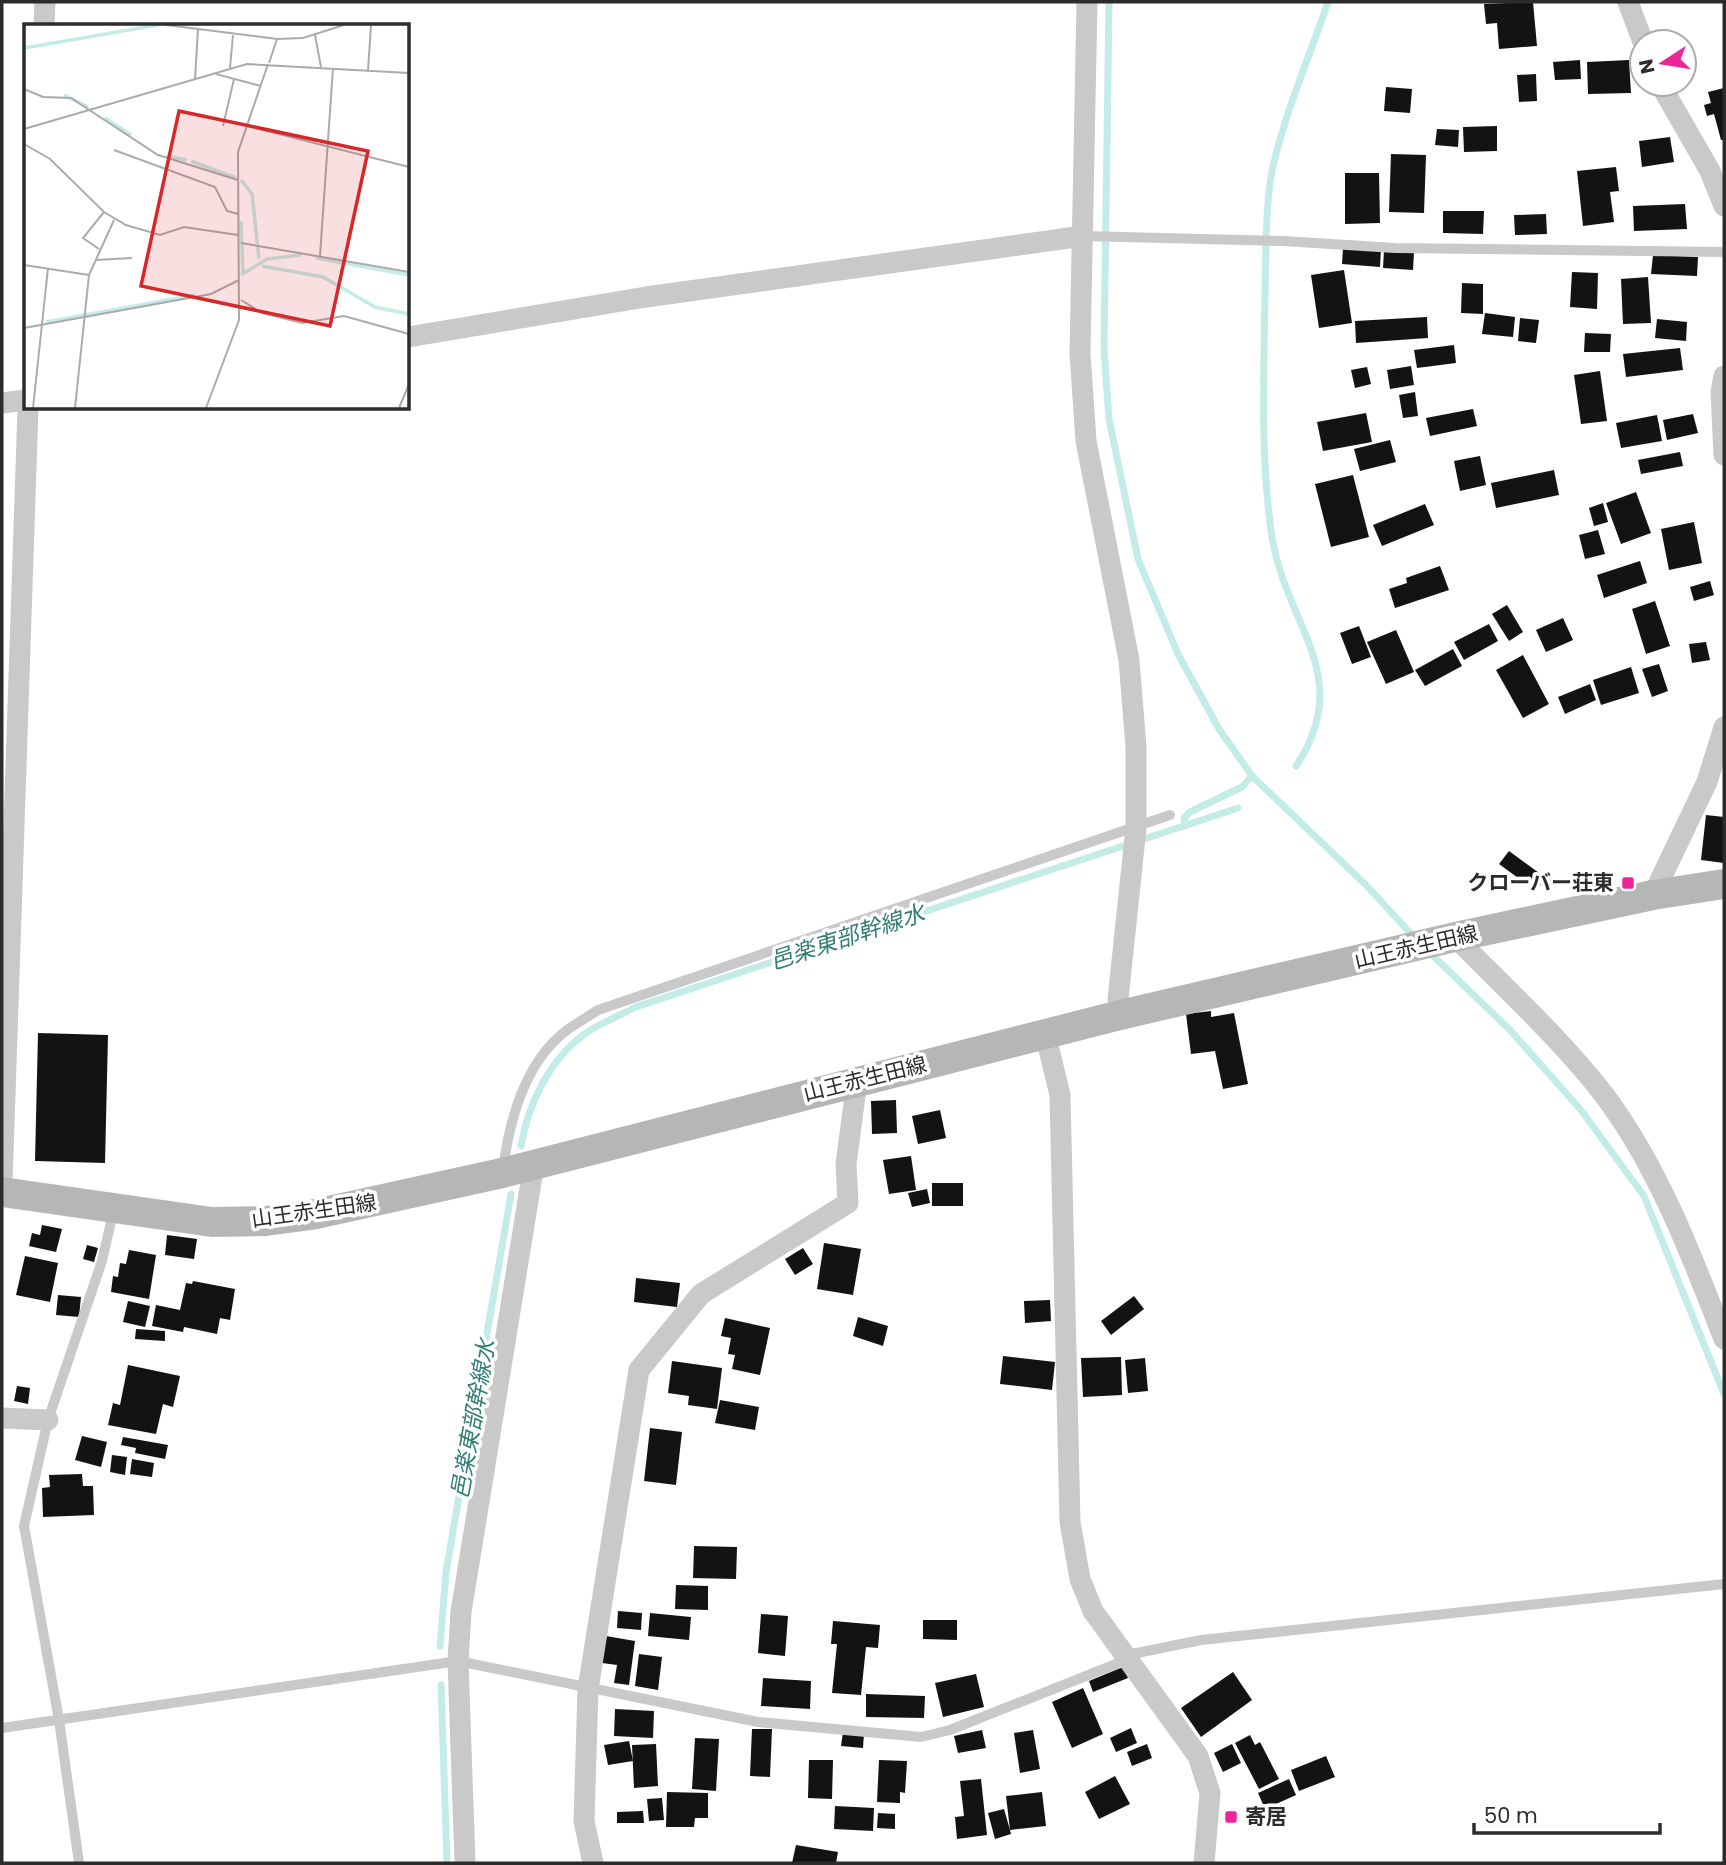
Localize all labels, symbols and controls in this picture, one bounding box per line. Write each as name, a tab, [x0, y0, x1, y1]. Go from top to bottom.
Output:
inset map	[24, 24, 410, 410]
north arrow	[1628, 28, 1698, 98]
text: N	[1632, 57, 1662, 76]
place label: クローバー荘東	[1467, 868, 1614, 897]
marker: クローバー荘東	[1620, 875, 1636, 891]
water label: 邑楽東部幹線水	[765, 896, 931, 977]
street label: 山王赤生田線	[1351, 918, 1481, 975]
street label: 山王赤生田線	[800, 1049, 930, 1108]
street label: 山王赤生田線	[250, 1187, 378, 1234]
water label: 邑楽東部幹線水	[443, 1334, 503, 1501]
scale bar	[1474, 1792, 1660, 1836]
text: 50 m	[1484, 1801, 1538, 1830]
place label: 寄居	[1245, 1802, 1287, 1831]
marker: 寄居	[1223, 1809, 1239, 1825]

